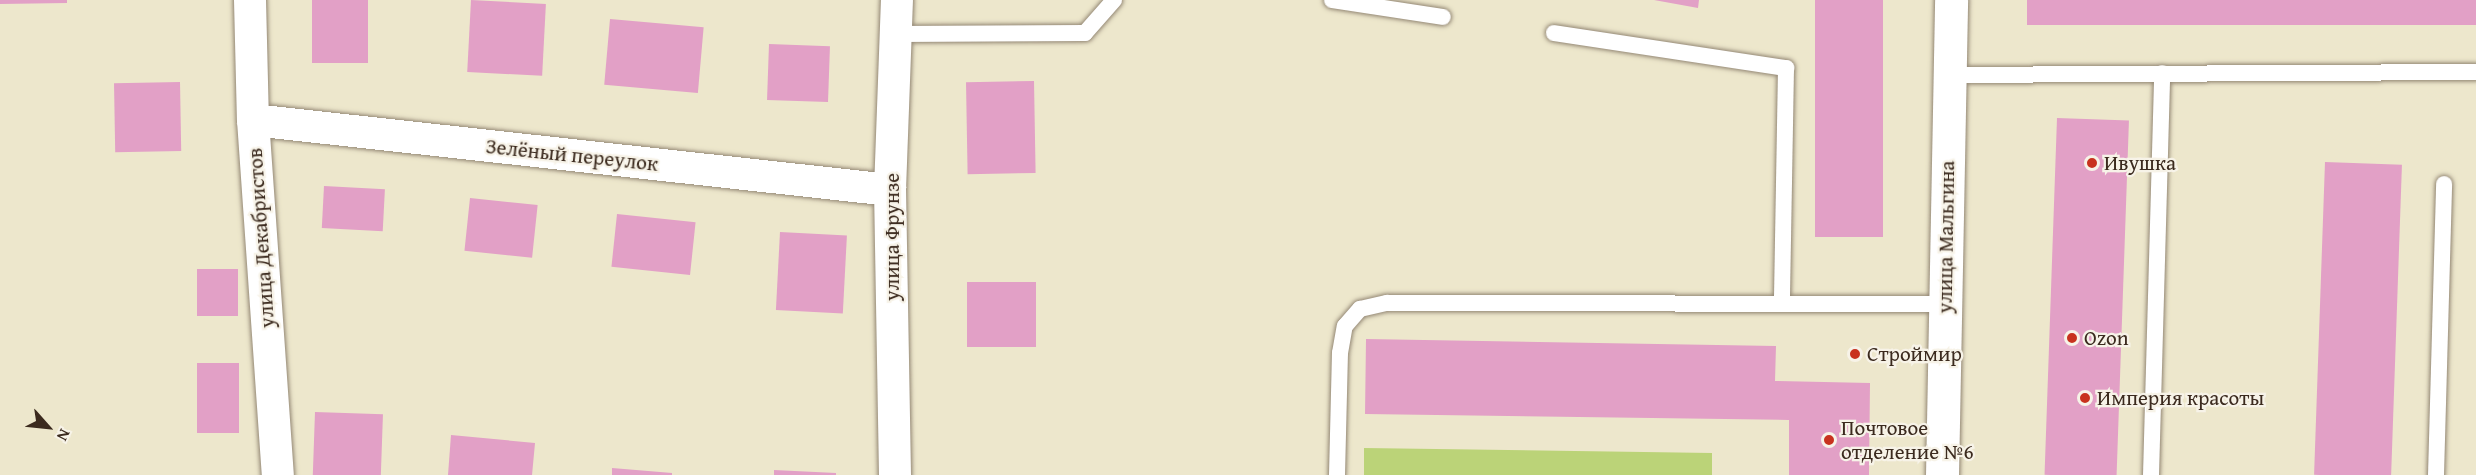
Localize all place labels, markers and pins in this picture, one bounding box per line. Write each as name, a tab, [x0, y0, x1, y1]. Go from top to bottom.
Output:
place label: Ивушка	[2104, 150, 2176, 176]
marker: Ивушка	[2085, 156, 2099, 170]
place label: Ozon	[2084, 325, 2128, 351]
marker: Ozon	[2065, 331, 2079, 345]
place label: Строймир	[1867, 341, 1962, 367]
marker: Строймир	[1848, 347, 1862, 361]
place label: Империя красоты	[2097, 385, 2264, 411]
marker: Империя красоты	[2078, 391, 2092, 405]
place label: Почтовое отделение №6	[1841, 415, 1974, 465]
marker: Почтовое отделение №6	[1822, 433, 1836, 447]

